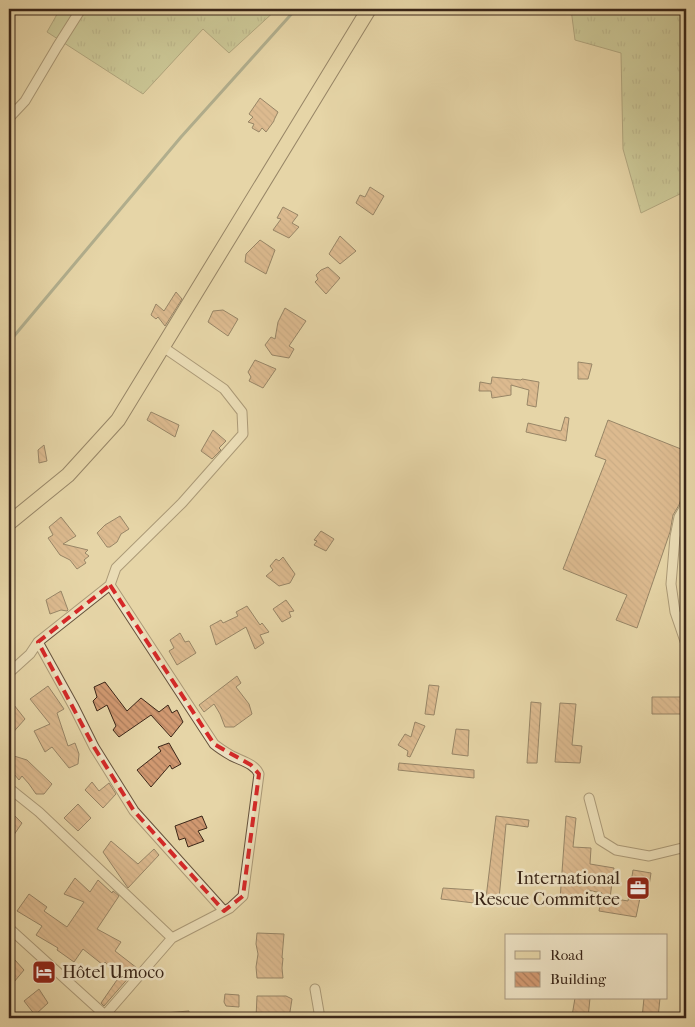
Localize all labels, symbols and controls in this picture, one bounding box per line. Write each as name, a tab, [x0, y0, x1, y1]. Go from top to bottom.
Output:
place label: International Rescue Committee	[474, 868, 620, 910]
office icon: International Rescue Committee	[625, 875, 651, 901]
legend	[505, 934, 668, 1000]
text: Road	[550, 946, 584, 964]
hotel icon: Hôtel Umoco	[31, 959, 57, 985]
place label: Hôtel Umoco	[62, 962, 164, 983]
text: Building	[550, 970, 607, 988]

